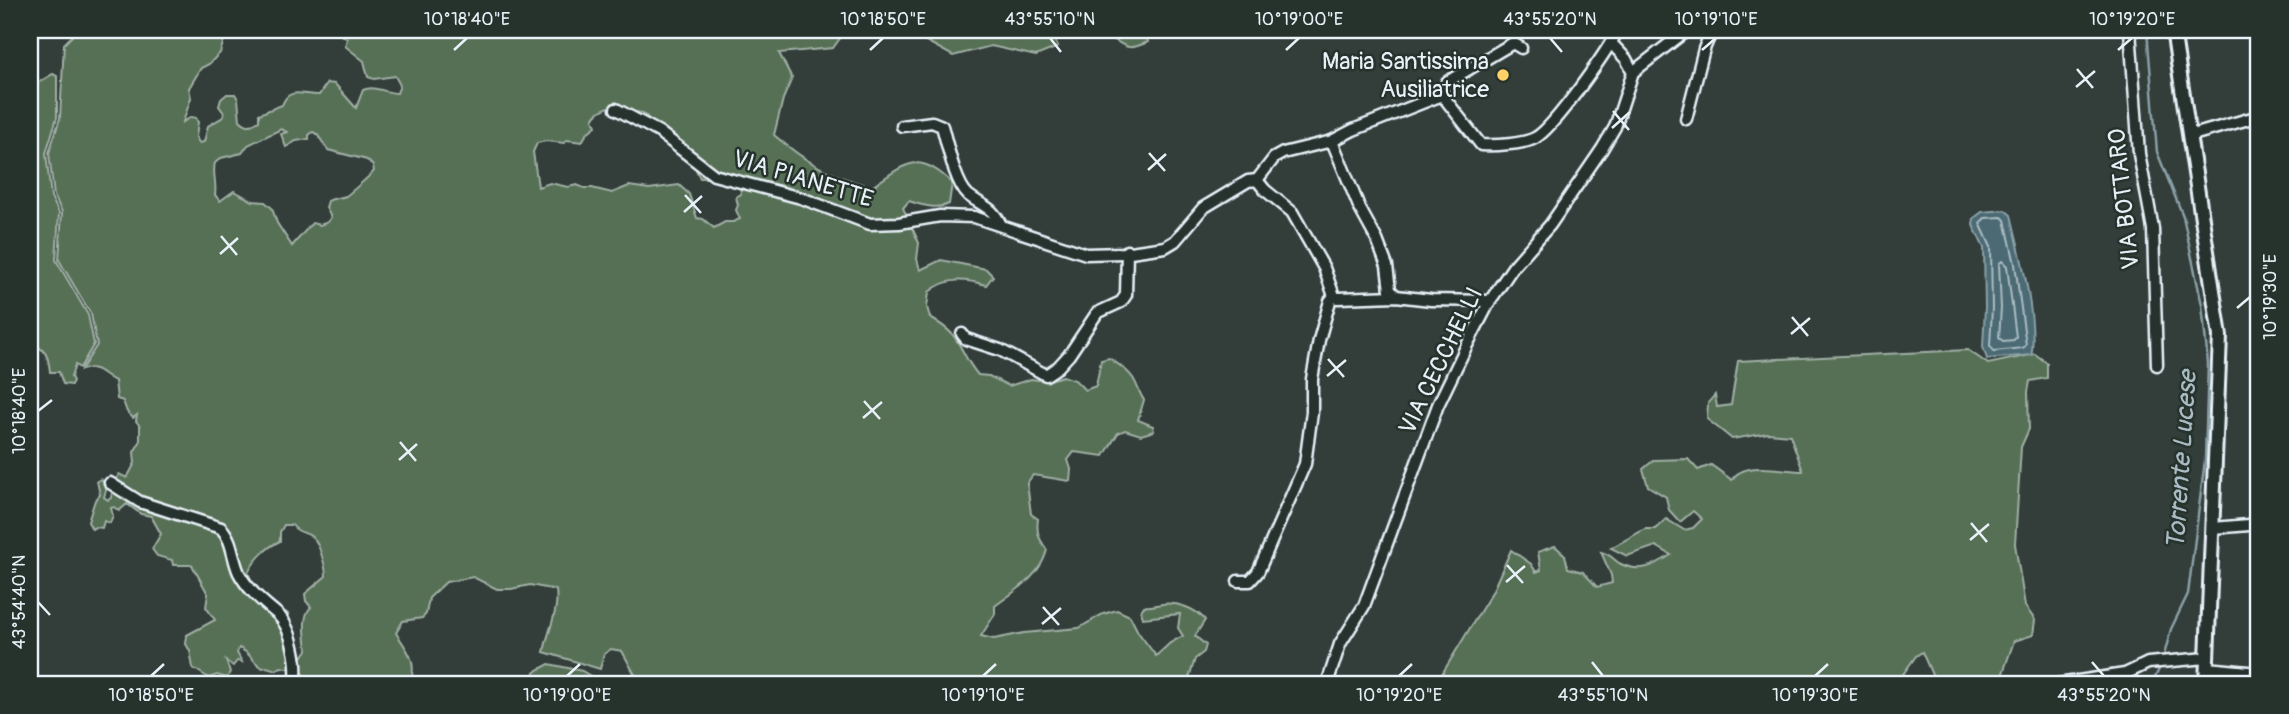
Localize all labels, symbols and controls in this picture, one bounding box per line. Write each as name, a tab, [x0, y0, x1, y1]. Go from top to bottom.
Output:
text: 10°18'40"E	[424, 8, 510, 31]
text: 10°18'50"E	[840, 8, 926, 31]
text: 43°55'10"N	[1005, 8, 1095, 31]
text: 10°19'00"E	[1255, 8, 1343, 31]
text: 43°55'20"N	[1503, 8, 1597, 31]
text: 10°19'10"E	[1674, 8, 1758, 31]
text: 10°19'20"E	[2089, 8, 2175, 31]
place label: Maria Santissima Ausiliatrice	[1322, 47, 1489, 104]
marker: Maria Santissima Ausiliatrice	[1495, 67, 1511, 83]
street label: VIA BOTTARO	[2102, 127, 2146, 271]
street label: VIA PIANETTE	[729, 144, 877, 214]
text: 10°19'30"E	[2259, 254, 2282, 340]
street label: VIA CECCHELLI	[1393, 283, 1489, 439]
water label: Torrente Lucese	[2160, 367, 2204, 550]
text: 10°18'40"E	[8, 368, 31, 454]
text: 43°54'40"N	[8, 555, 31, 649]
text: 10°18'50"E	[108, 684, 194, 707]
text: 10°19'00"E	[523, 684, 611, 707]
text: 10°19'10"E	[941, 684, 1025, 707]
text: 10°19'20"E	[1356, 684, 1442, 707]
text: 43°55'10"N	[1558, 684, 1648, 707]
text: 10°19'30"E	[1772, 684, 1858, 707]
text: 43°55'20"N	[2057, 684, 2151, 707]

